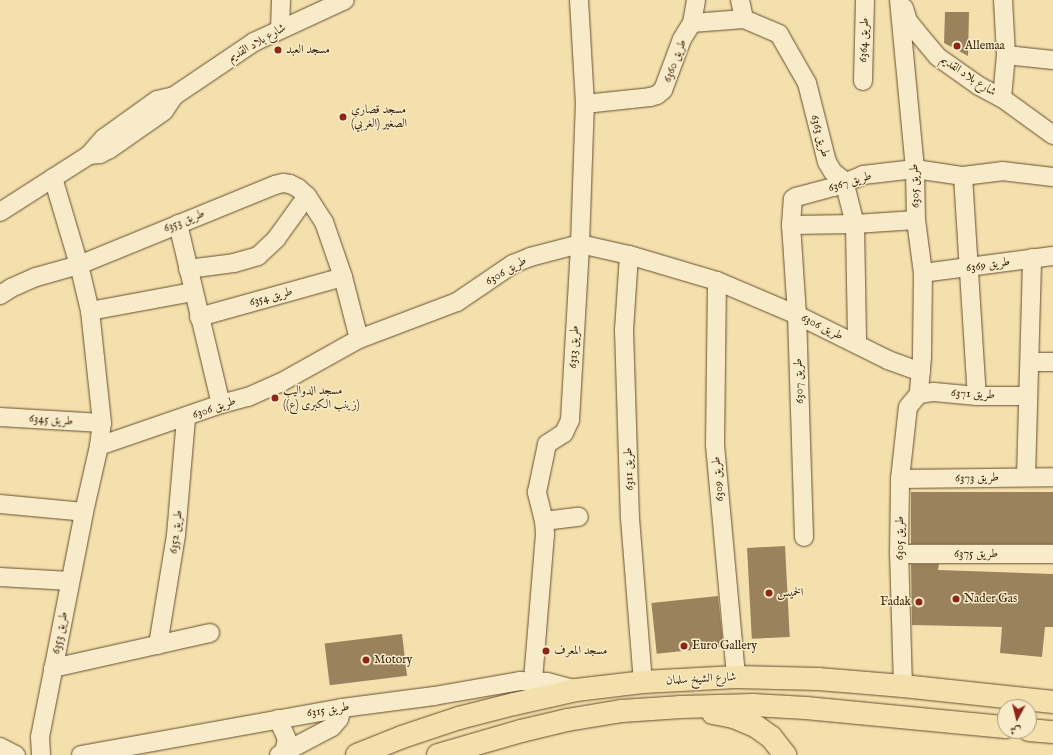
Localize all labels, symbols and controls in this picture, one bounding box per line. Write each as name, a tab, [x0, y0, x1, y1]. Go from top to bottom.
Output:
street label: طريق 6364	[856, 17, 872, 63]
street label: شارع بلاد القديم	[226, 21, 288, 65]
street label: طريق 6360	[660, 37, 690, 85]
place label: Allemaa	[965, 39, 1005, 53]
marker: Allemaa	[952, 41, 962, 51]
place label: مسجد العبد	[286, 43, 330, 57]
marker: مسجد العبد	[273, 45, 283, 55]
street label: شارع بلاد القديم	[937, 53, 999, 99]
place label: مسجد قصاري الصغير (الغربي)	[351, 103, 407, 131]
marker: مسجد قصاري الصغير (الغربي)	[338, 112, 348, 122]
street label: طريق 6363	[807, 113, 833, 159]
street label: طريق 6305	[907, 164, 923, 208]
street label: طريق 6367	[826, 169, 874, 195]
street label: طريق 6353	[161, 206, 207, 236]
street label: طريق 6306	[483, 253, 529, 289]
street label: طريق 6369	[965, 254, 1011, 276]
street label: طريق 6354	[248, 284, 294, 310]
street label: طريق 6306	[799, 311, 845, 343]
street label: طريق 6313	[566, 325, 582, 369]
street label: طريق 6307	[791, 358, 807, 404]
place label: مسجد الدواليب (زينب الكبرى (ع))	[283, 384, 360, 412]
street label: طريق 6371	[951, 386, 995, 402]
marker: مسجد الدواليب (زينب الكبرى (ع))	[270, 393, 280, 403]
street label: طريق 6306	[190, 394, 238, 422]
street label: طريق 6345	[28, 411, 74, 429]
street label: طريق 6311	[621, 447, 637, 491]
street label: طريق 6309	[709, 456, 727, 502]
street label: طريق 6373	[955, 470, 999, 486]
street label: طريق 6352	[166, 509, 186, 555]
street label: طريق 6305	[893, 516, 907, 560]
street label: طريق 6375	[954, 547, 998, 561]
place label: الخميس	[777, 586, 803, 600]
marker: الخميس	[764, 588, 774, 598]
place label: Nader Gas	[964, 592, 1017, 606]
marker: Nader Gas	[951, 594, 961, 604]
place label: Fadak	[880, 595, 911, 609]
marker: Fadak	[914, 597, 924, 607]
street label: طريق 6353	[49, 611, 71, 655]
place label: Euro Gallery	[692, 639, 757, 653]
marker: Euro Gallery	[679, 641, 689, 651]
place label: مسجد المعرف	[554, 644, 607, 658]
marker: مسجد المعرف	[541, 646, 551, 656]
place label: Motory	[374, 653, 412, 667]
marker: Motory	[361, 655, 371, 665]
street label: شارع الشيخ سلمان	[666, 670, 736, 688]
north arrow	[997, 699, 1037, 739]
street label: طريق 6315	[306, 700, 350, 720]
text: ش	[1009, 722, 1022, 738]

